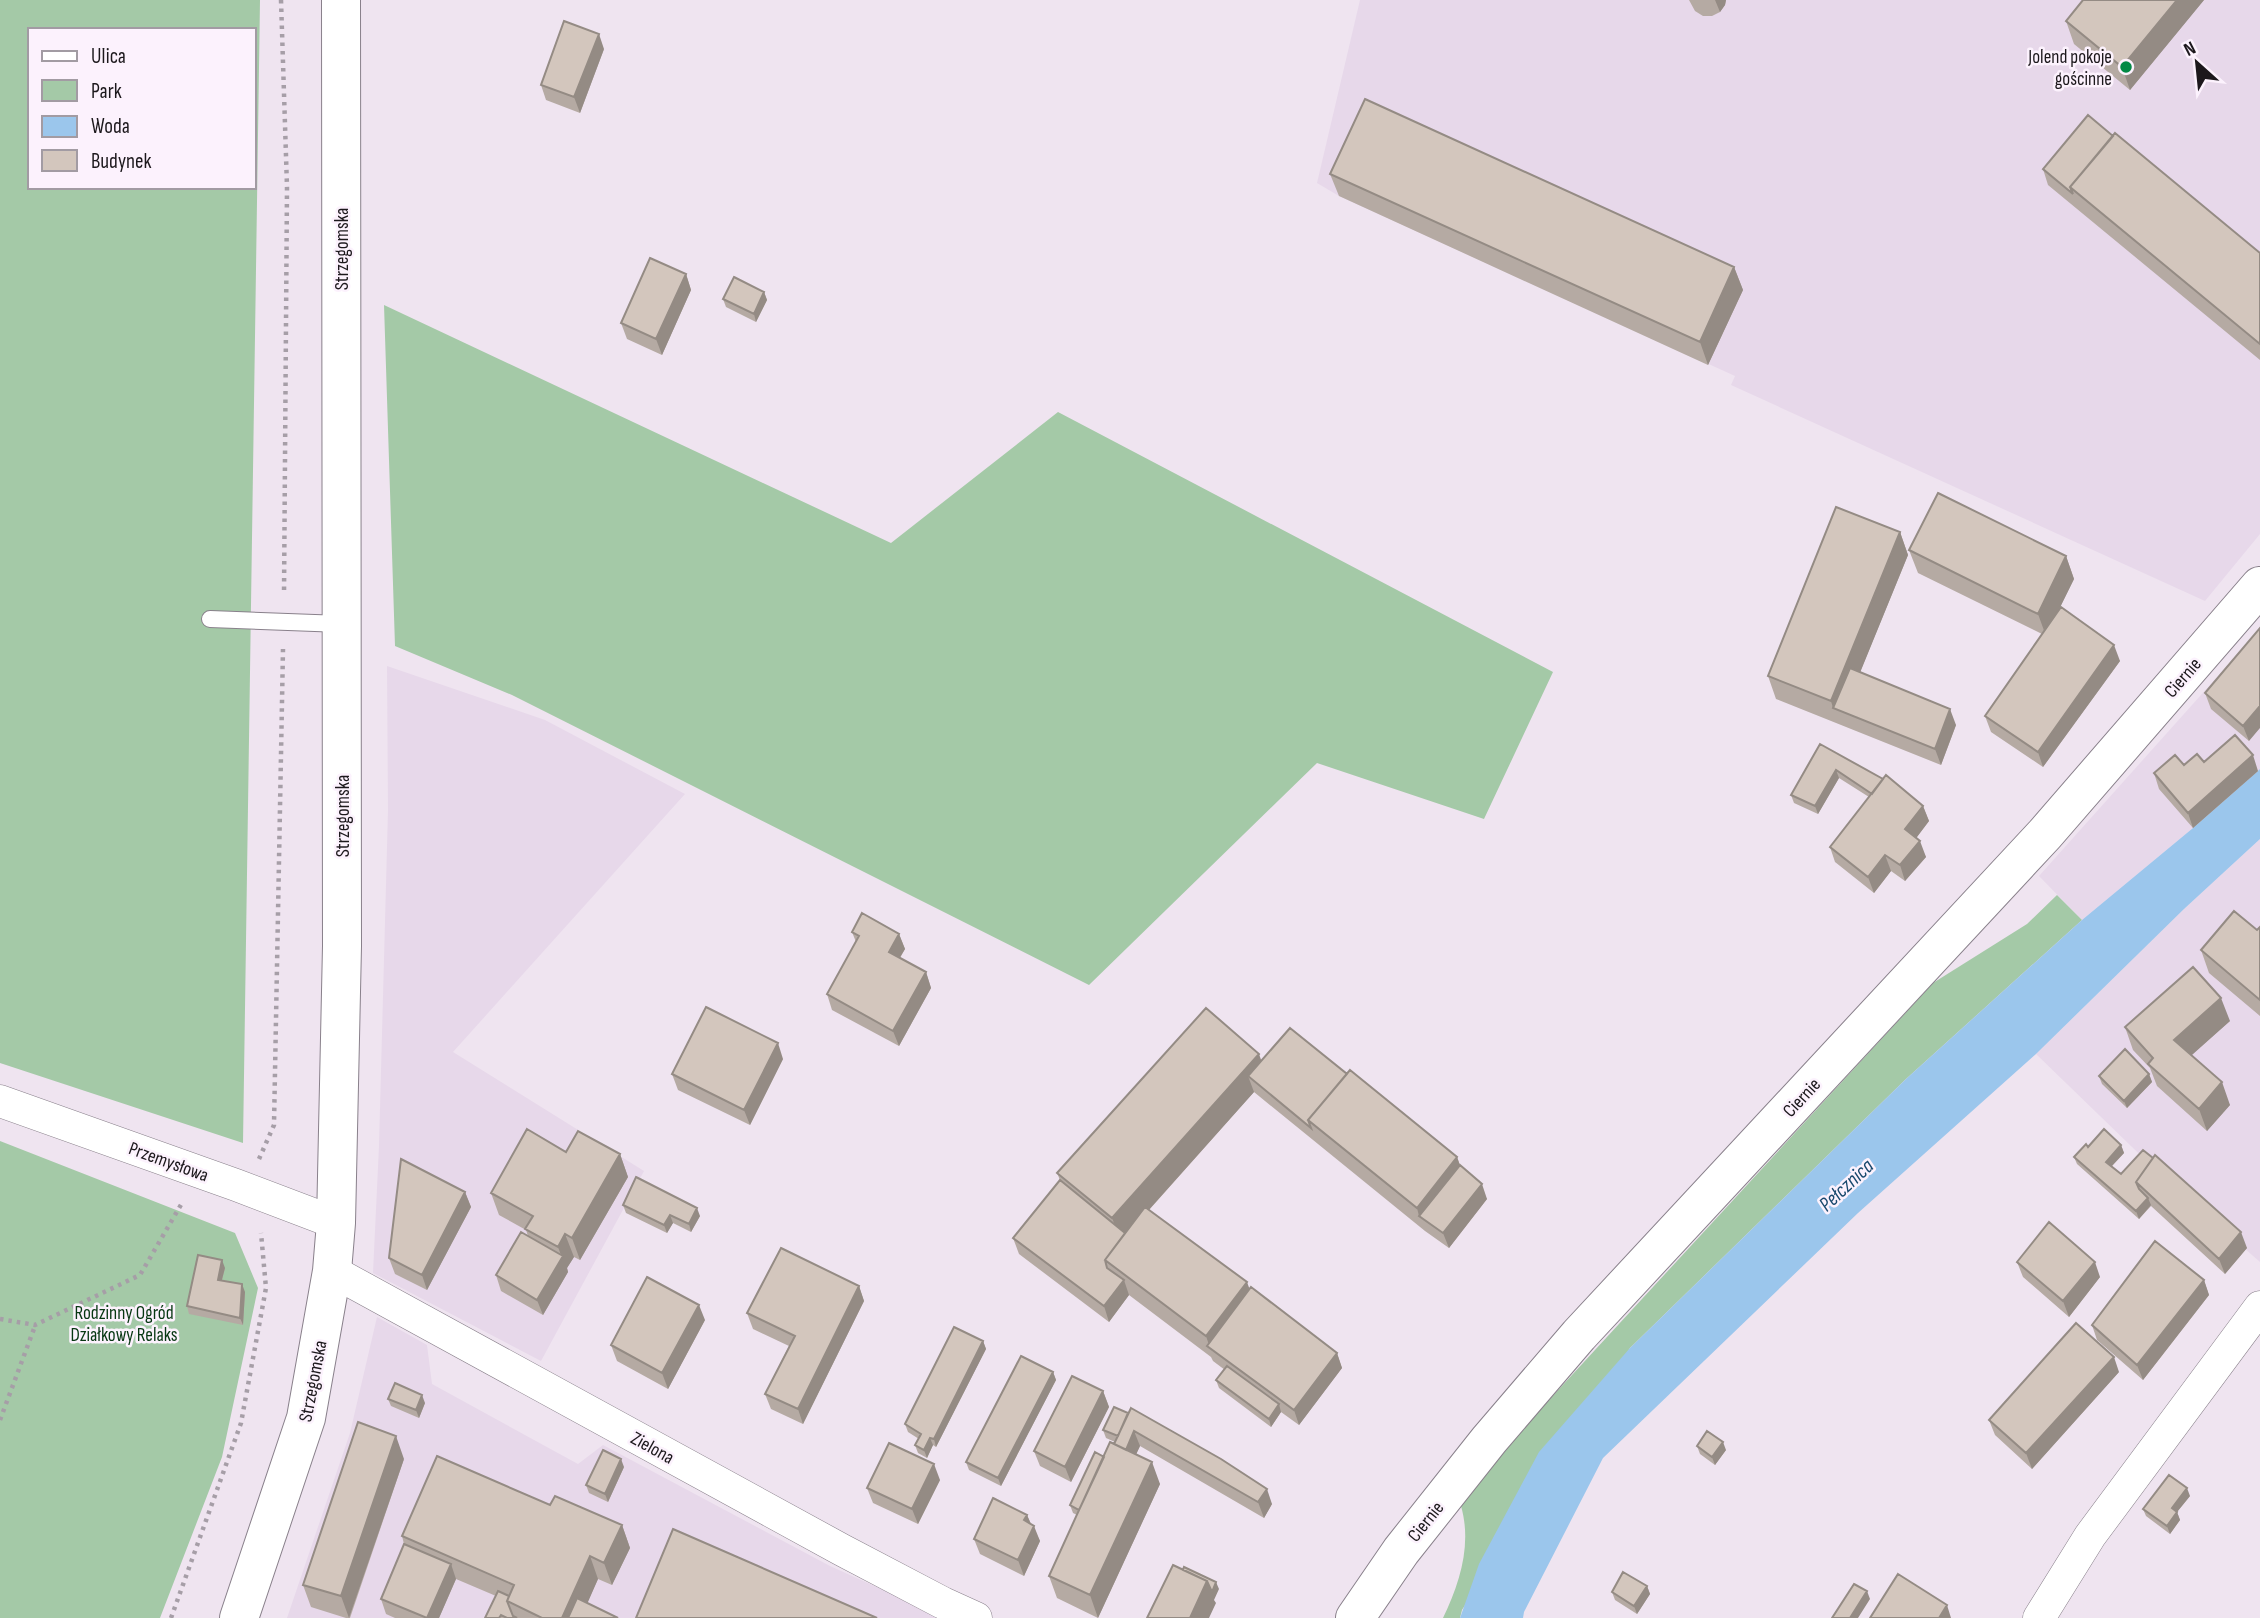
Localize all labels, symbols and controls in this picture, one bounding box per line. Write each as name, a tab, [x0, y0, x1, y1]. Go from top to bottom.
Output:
legend	[28, 28, 256, 189]
north arrow	[2162, 28, 2232, 98]
text: N	[2180, 37, 2200, 62]
text: Ulica	[91, 44, 126, 69]
place label: Jolend pokoje gościnne	[2027, 46, 2112, 91]
marker: Jolend pokoje gościnne	[2118, 59, 2134, 75]
text: Park	[91, 79, 122, 104]
text: Woda	[91, 114, 130, 139]
text: Budynek	[91, 149, 151, 174]
street label: Strzegomska	[331, 208, 354, 290]
street label: Ciernie	[2160, 653, 2207, 703]
street label: Strzegomska	[332, 775, 355, 857]
street label: Ciernie	[1778, 1074, 1826, 1122]
street label: Przemysłowa	[126, 1137, 211, 1187]
water label: Pełcznica	[1814, 1154, 1879, 1217]
park label: Rodzinny Ogród Działkowy Relaks	[70, 1302, 178, 1347]
street label: Strzegomska	[294, 1339, 333, 1424]
street label: Zielona	[627, 1427, 678, 1470]
street label: Ciernie	[1403, 1497, 1449, 1547]

